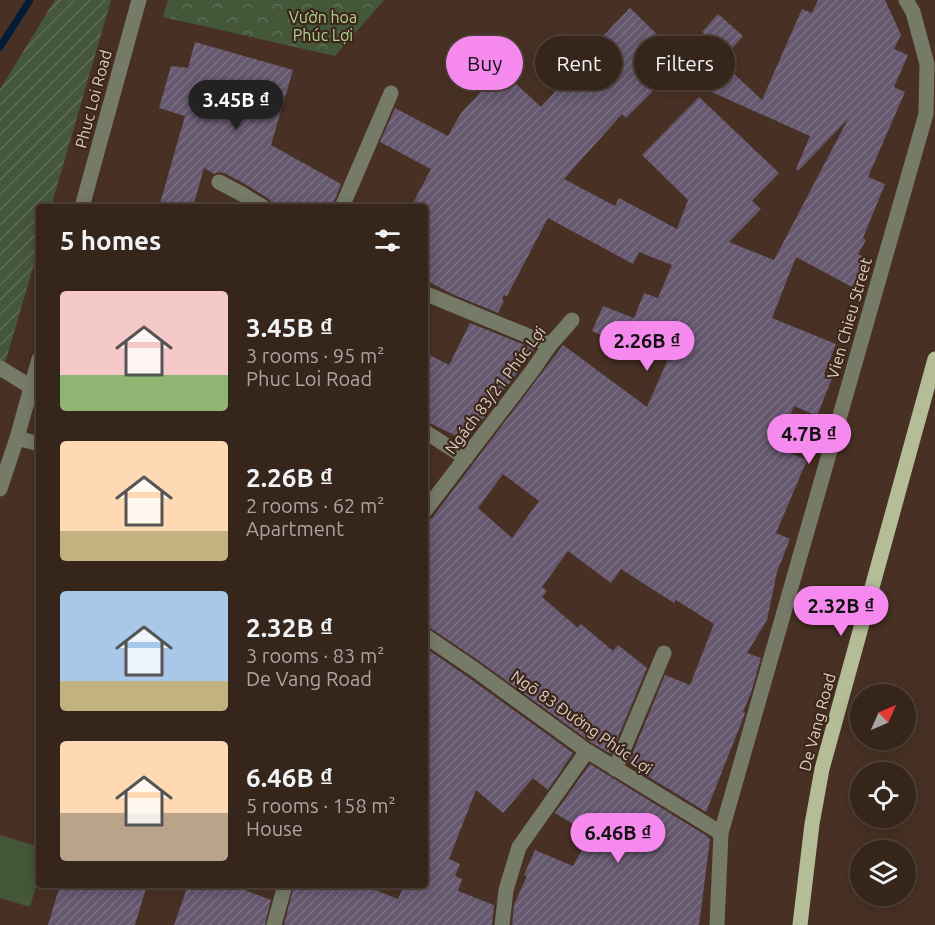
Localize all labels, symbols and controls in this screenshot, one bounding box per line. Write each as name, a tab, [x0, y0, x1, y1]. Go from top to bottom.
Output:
park label: Vườn hoa Phúc Lợi	[289, 8, 357, 44]
chip: Buy	[446, 36, 523, 90]
chip: Rent	[535, 36, 622, 90]
chip: Filters	[634, 36, 735, 90]
street label: Phuc Loi Road	[71, 48, 115, 150]
pin: 3.45B ₫	[181, 80, 291, 131]
text: 3.45B ₫	[202, 88, 270, 111]
icon: filters	[371, 224, 404, 257]
text: 5 homes	[60, 226, 161, 255]
street label: Vien Chieu Street	[823, 255, 875, 381]
text: 3.45B ₫	[246, 313, 333, 342]
icon: home	[108, 315, 180, 387]
pin: 2.26B ₫	[592, 321, 702, 372]
street label: Ngách 83/21 Phúc Lợi	[441, 323, 549, 457]
text: 2.26B ₫	[613, 329, 681, 352]
text: 3 rooms · 95 m²	[246, 344, 384, 367]
text: Phuc Loi Road	[246, 367, 372, 390]
pin: 4.7B ₫	[760, 414, 858, 465]
text: 4.7B ₫	[781, 422, 837, 445]
text: 2.26B ₫	[246, 463, 333, 492]
icon: home	[108, 465, 180, 537]
text: 2 rooms · 62 m²	[246, 494, 384, 517]
text: Apartment	[246, 517, 344, 540]
pin: 2.32B ₫	[786, 586, 896, 637]
text: 2.32B ₫	[807, 594, 875, 617]
text: 2.32B ₫	[246, 613, 333, 642]
icon: home	[108, 615, 180, 687]
text: 3 rooms · 83 m²	[246, 644, 384, 667]
street label: Ngõ 83 Đường Phúc Lợi	[508, 666, 656, 778]
text: De Vang Road	[246, 667, 372, 690]
street label: De Vang Road	[795, 671, 839, 773]
north arrow	[850, 684, 916, 750]
map controls	[850, 684, 916, 906]
button: locate	[850, 762, 916, 828]
text: 6.46B ₫	[246, 763, 333, 792]
icon: home	[108, 765, 180, 837]
text: 5 rooms · 158 m²	[246, 794, 396, 817]
pin: 6.46B ₫	[563, 813, 673, 864]
text: House	[246, 817, 303, 840]
text: 6.46B ₫	[584, 821, 652, 844]
button: layers	[850, 840, 916, 906]

